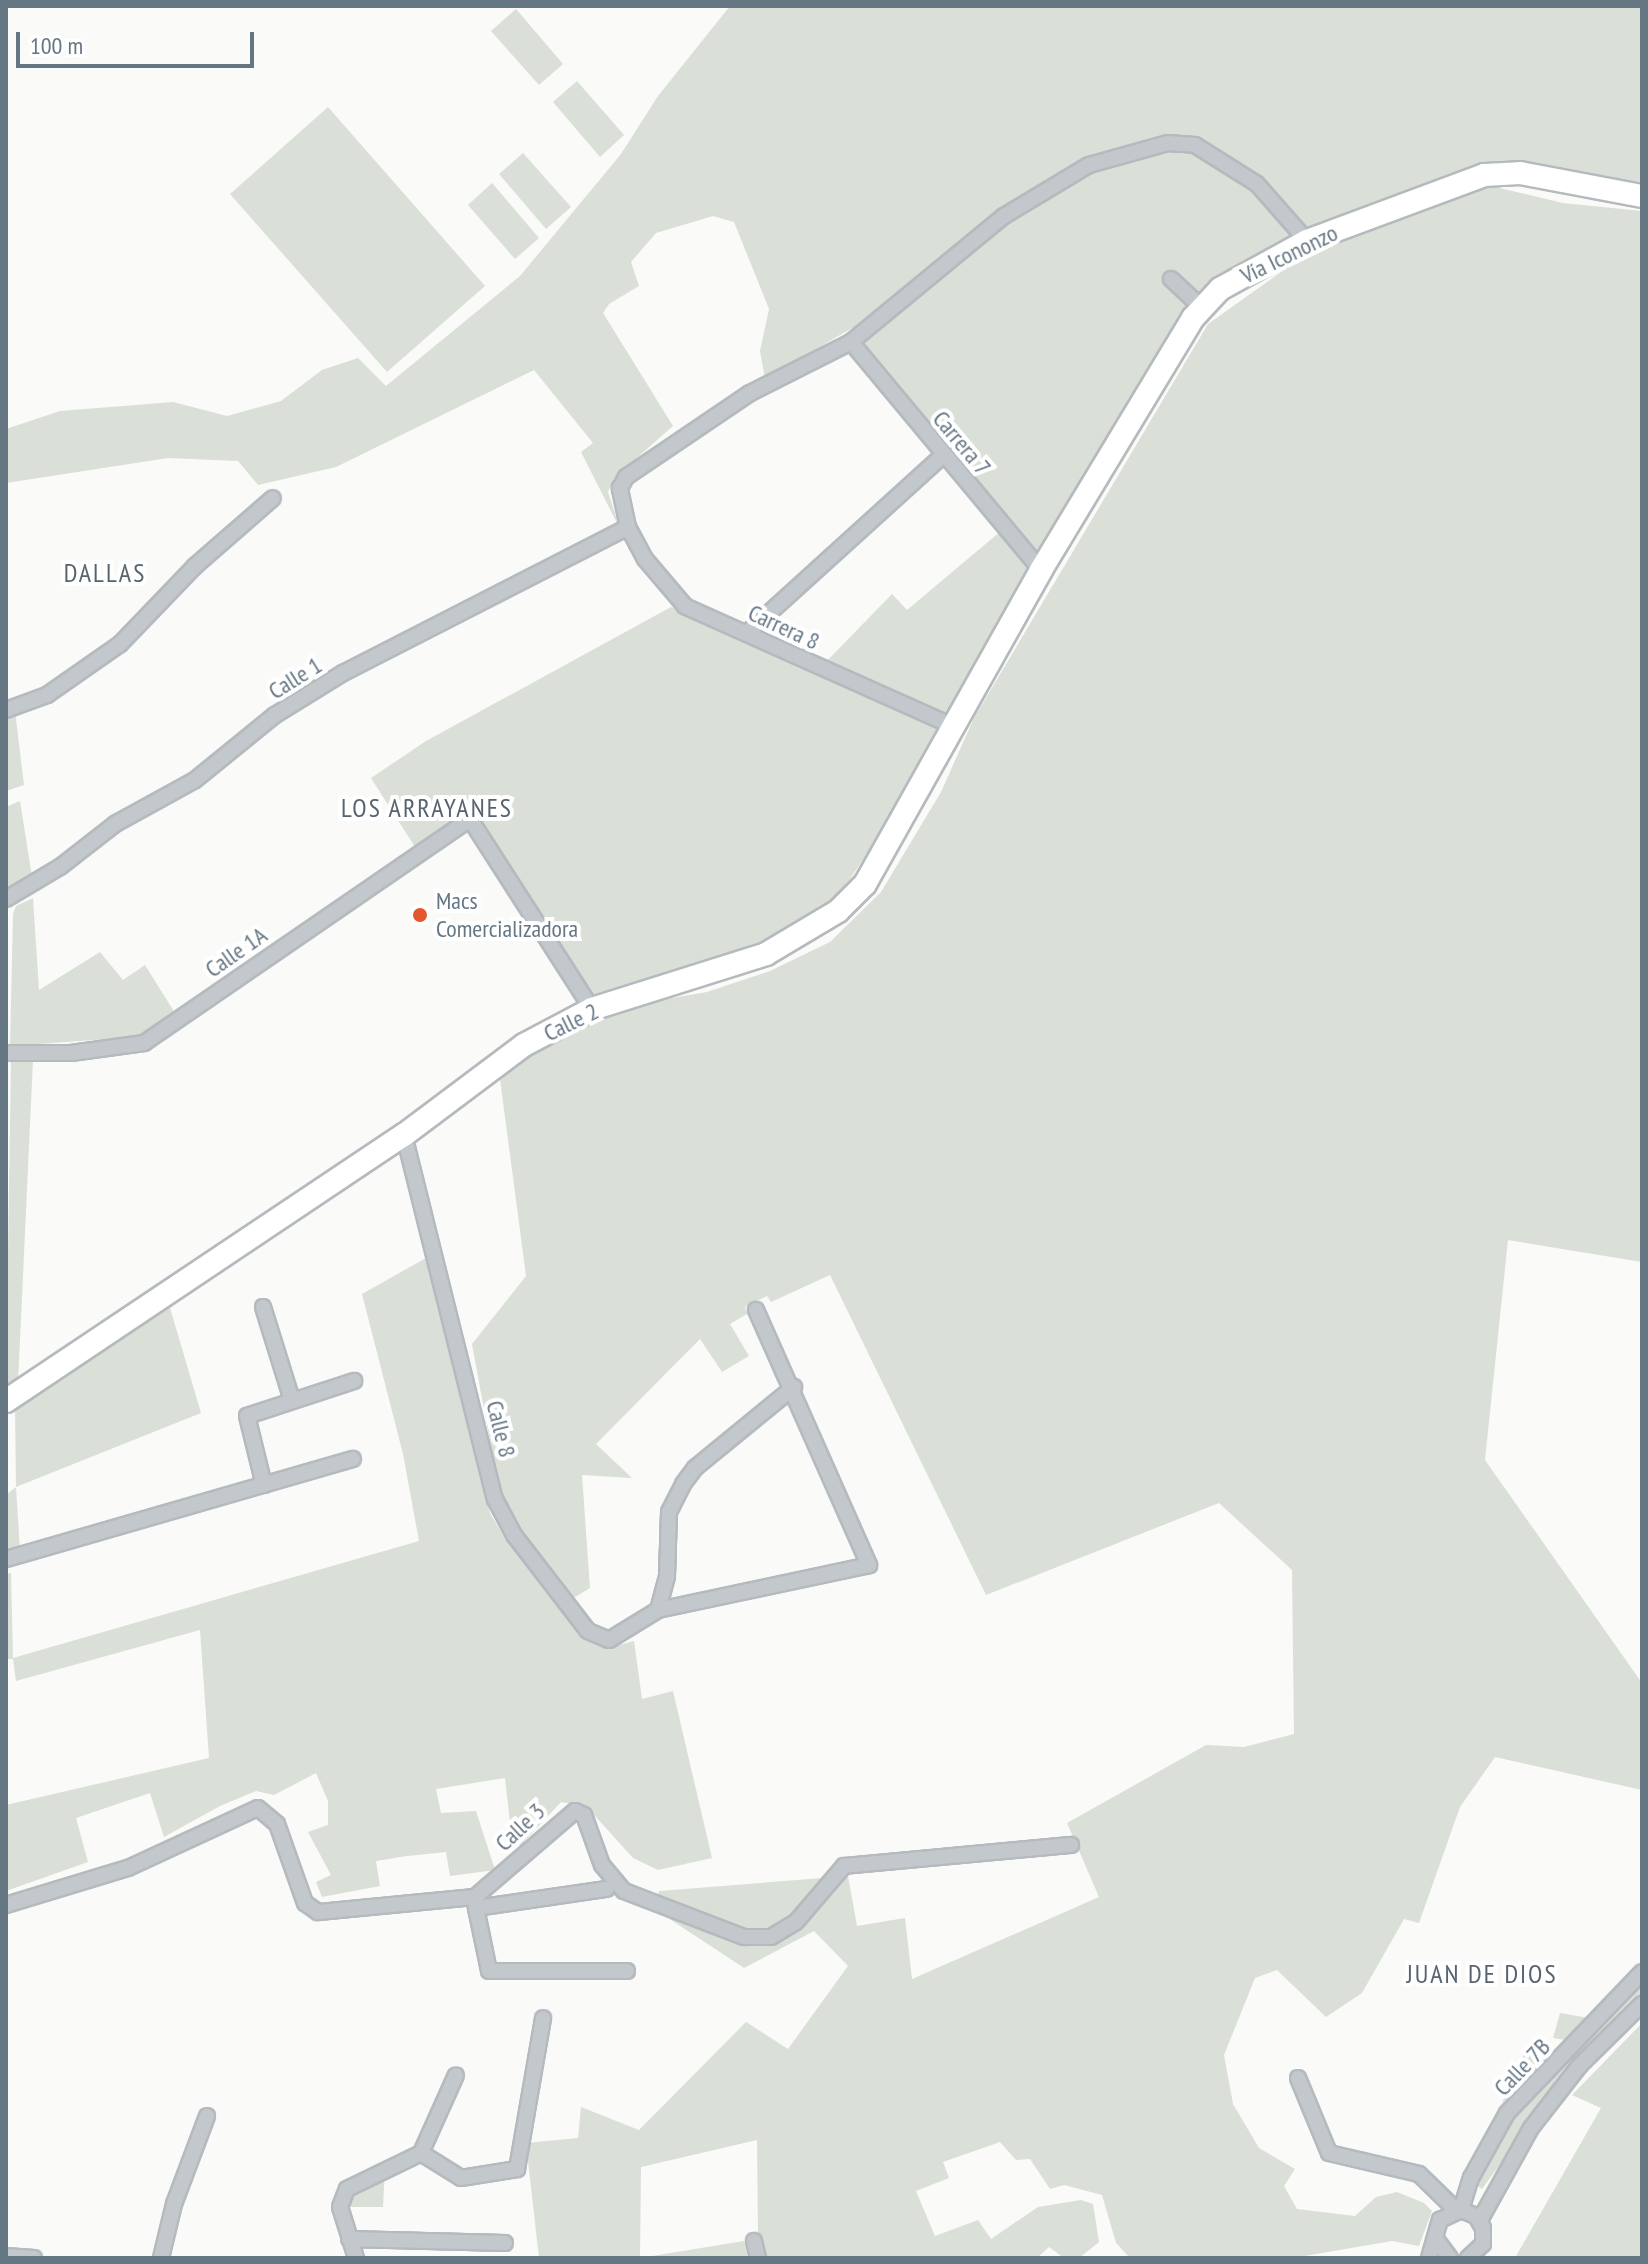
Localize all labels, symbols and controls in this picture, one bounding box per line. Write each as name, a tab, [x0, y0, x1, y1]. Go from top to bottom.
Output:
scale bar	[20, 16, 258, 66]
text: 100 m	[30, 30, 83, 61]
street label: Vía Icononzo	[1236, 218, 1342, 290]
street label: Carrera 7	[927, 405, 997, 481]
district label: DALLAS	[64, 557, 146, 589]
street label: Carrera 8	[744, 598, 824, 656]
street label: Calle 1	[263, 651, 327, 705]
district label: LOS ARRAYANES	[341, 792, 513, 824]
place label: Macs Comercializadora	[436, 887, 578, 943]
marker: Macs Comercializadora	[411, 906, 429, 924]
street label: Calle 1A	[200, 921, 272, 983]
street label: Calle 2	[539, 997, 603, 1047]
street label: Calle 8	[480, 1398, 522, 1460]
street label: Calle 3	[489, 1797, 551, 1857]
district label: JUAN DE DIOS	[1406, 1958, 1558, 1990]
street label: Calle 7B	[1488, 2032, 1556, 2102]

